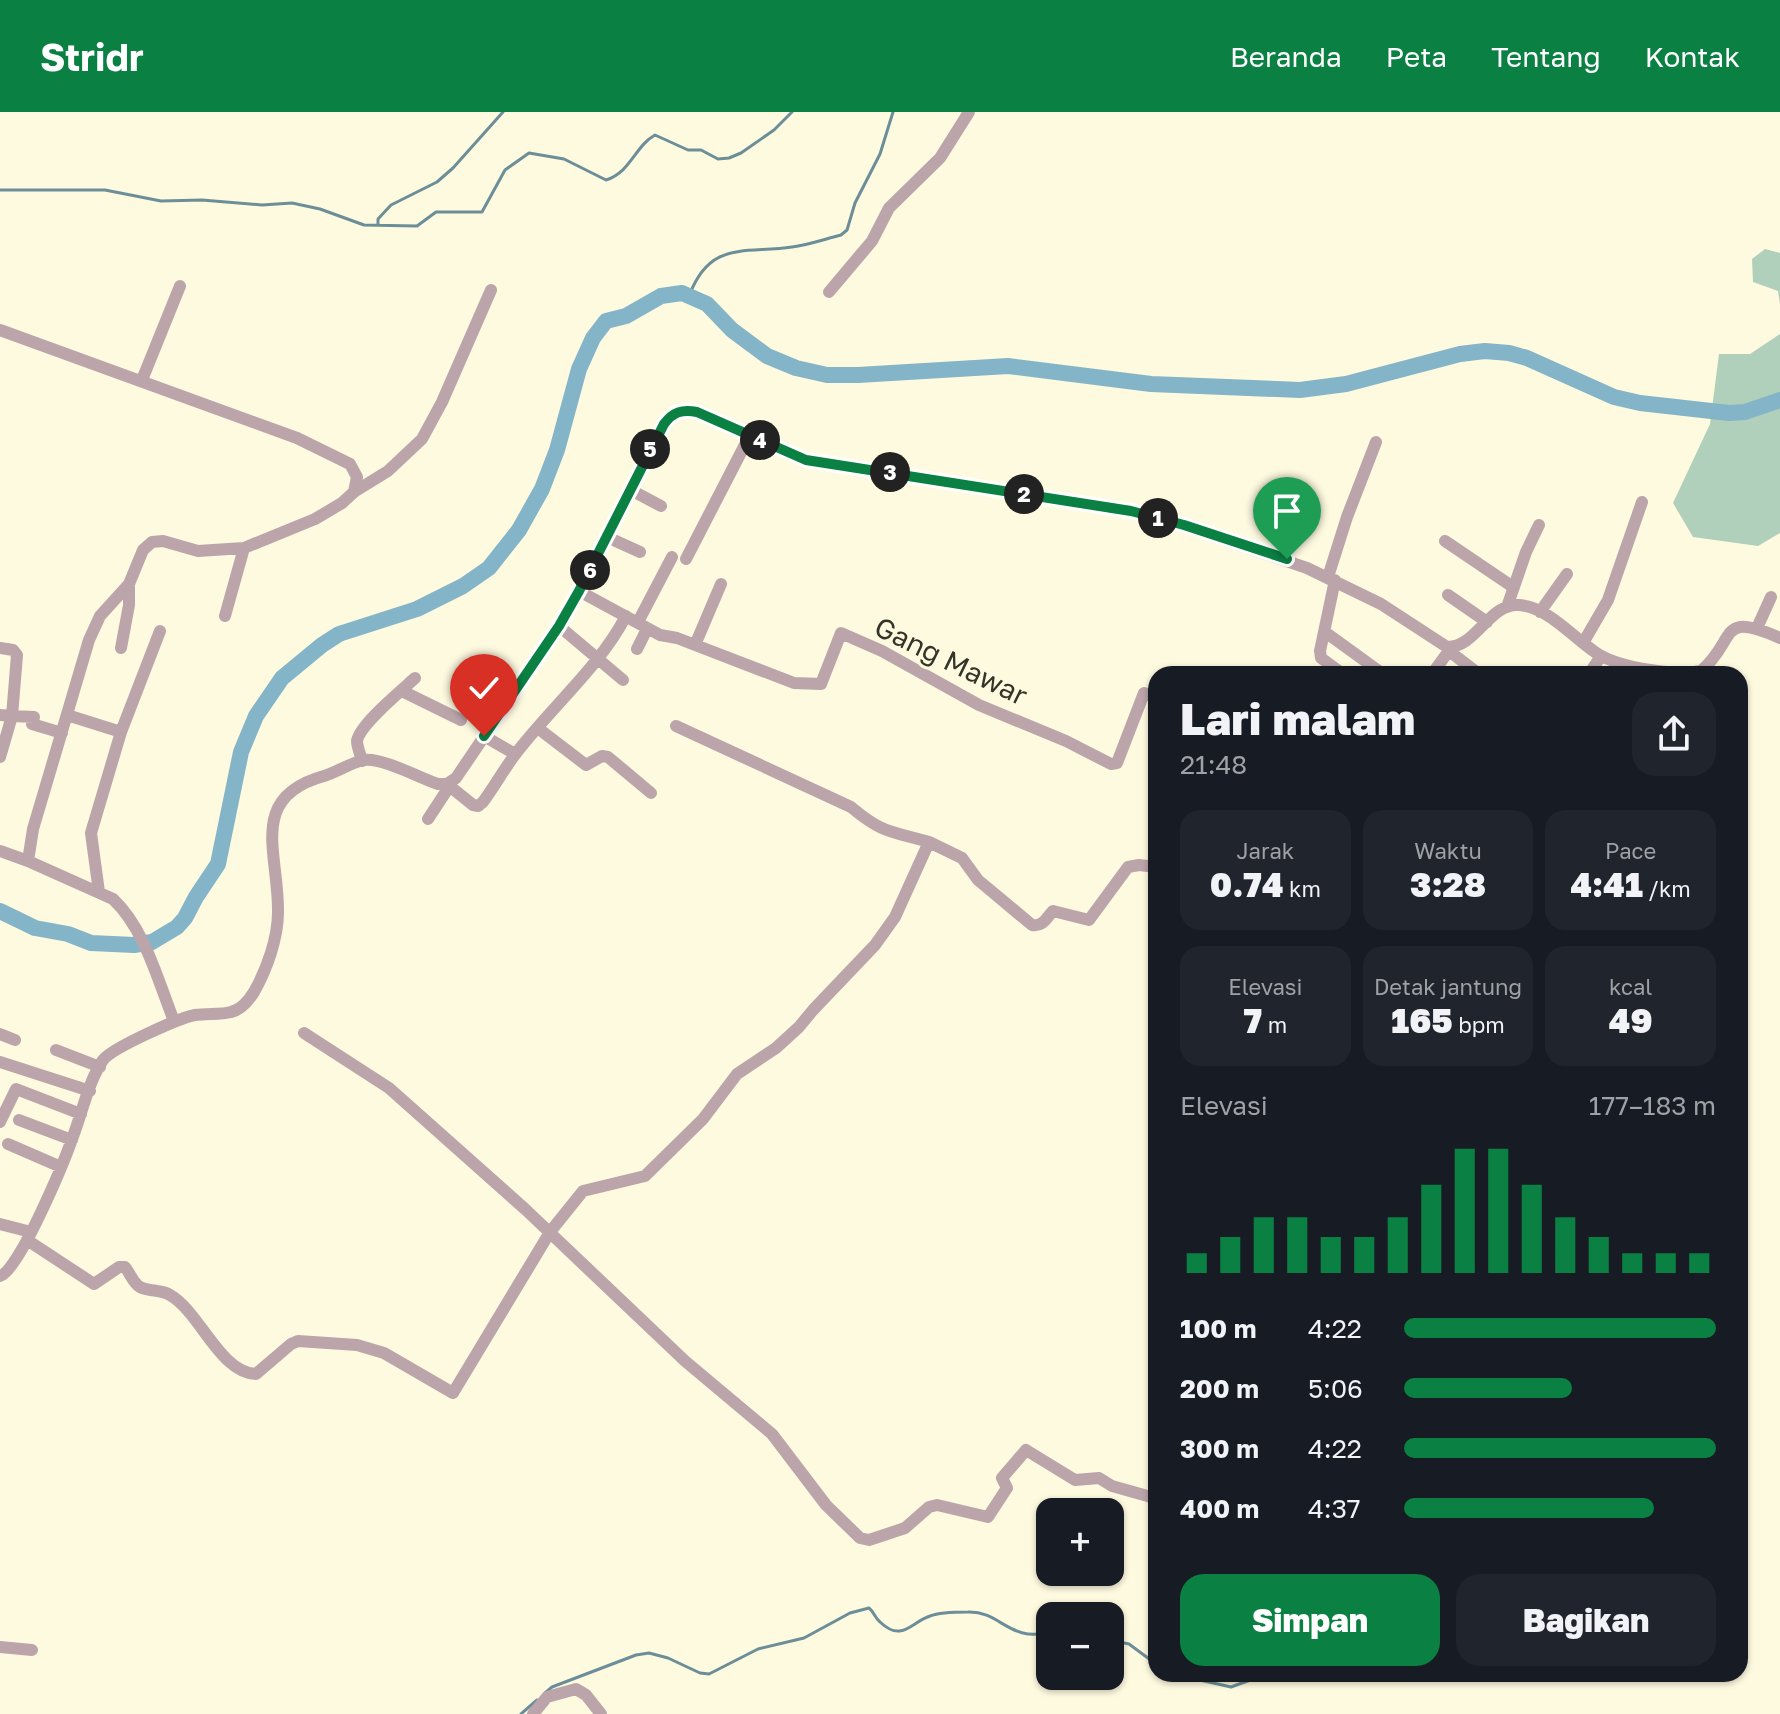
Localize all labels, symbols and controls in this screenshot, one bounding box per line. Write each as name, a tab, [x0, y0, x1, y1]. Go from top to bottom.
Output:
text: Stridr	[40, 34, 144, 79]
text: Beranda	[1230, 40, 1342, 73]
text: Peta	[1386, 40, 1447, 73]
text: Tentang	[1491, 40, 1601, 73]
text: Kontak	[1645, 40, 1740, 73]
pin: 4	[740, 420, 780, 460]
text: 4	[753, 426, 767, 453]
pin: 5	[630, 429, 670, 469]
text: 5	[643, 435, 657, 462]
pin: 3	[870, 452, 910, 492]
text: 3	[883, 458, 897, 485]
pin: 2	[1004, 474, 1044, 514]
pin	[1253, 477, 1321, 559]
text: 2	[1017, 480, 1031, 507]
icon: arrive	[1265, 489, 1309, 533]
pin: 1	[1138, 498, 1178, 538]
text: 1	[1152, 504, 1164, 531]
pin: 6	[570, 550, 610, 590]
text: 6	[583, 556, 597, 583]
street label: Gang Mawar	[870, 609, 1033, 712]
pin	[450, 654, 518, 736]
icon: check	[462, 666, 506, 710]
text: Lari malam	[1180, 692, 1415, 745]
button: share	[1632, 692, 1716, 776]
text: 21:48	[1180, 749, 1247, 780]
text: Jarak	[1236, 837, 1294, 864]
text: Waktu	[1414, 837, 1482, 864]
text: Pace	[1605, 837, 1656, 864]
text: 0.74	[1210, 864, 1284, 904]
text: 3:28	[1410, 864, 1486, 904]
text: 4:41	[1571, 864, 1643, 904]
text: km	[1284, 875, 1321, 902]
text: /km	[1643, 875, 1691, 902]
text: Elevasi	[1228, 973, 1302, 1000]
text: Detak jantung	[1374, 973, 1522, 1000]
text: kcal	[1609, 973, 1652, 1000]
text: 7	[1244, 1000, 1262, 1040]
text: 165	[1391, 1000, 1453, 1040]
text: 49	[1609, 1000, 1653, 1040]
text: m	[1262, 1011, 1287, 1038]
text: bpm	[1453, 1011, 1505, 1038]
text: Elevasi	[1180, 1090, 1268, 1121]
text: 177–183 m	[1589, 1090, 1716, 1121]
text: 100 m	[1180, 1313, 1256, 1344]
text: 4:22	[1308, 1313, 1362, 1344]
text: 200 m	[1180, 1373, 1259, 1404]
text: 5:06	[1308, 1373, 1363, 1404]
text: 300 m	[1180, 1433, 1259, 1464]
text: 4:22	[1308, 1433, 1362, 1464]
text: 400 m	[1180, 1493, 1259, 1524]
text: 4:37	[1308, 1493, 1361, 1524]
map controls	[1036, 1498, 1124, 1690]
button: +	[1036, 1498, 1124, 1586]
button: Simpan	[1180, 1574, 1440, 1666]
button: Bagikan	[1456, 1574, 1716, 1666]
button: −	[1036, 1602, 1124, 1690]

